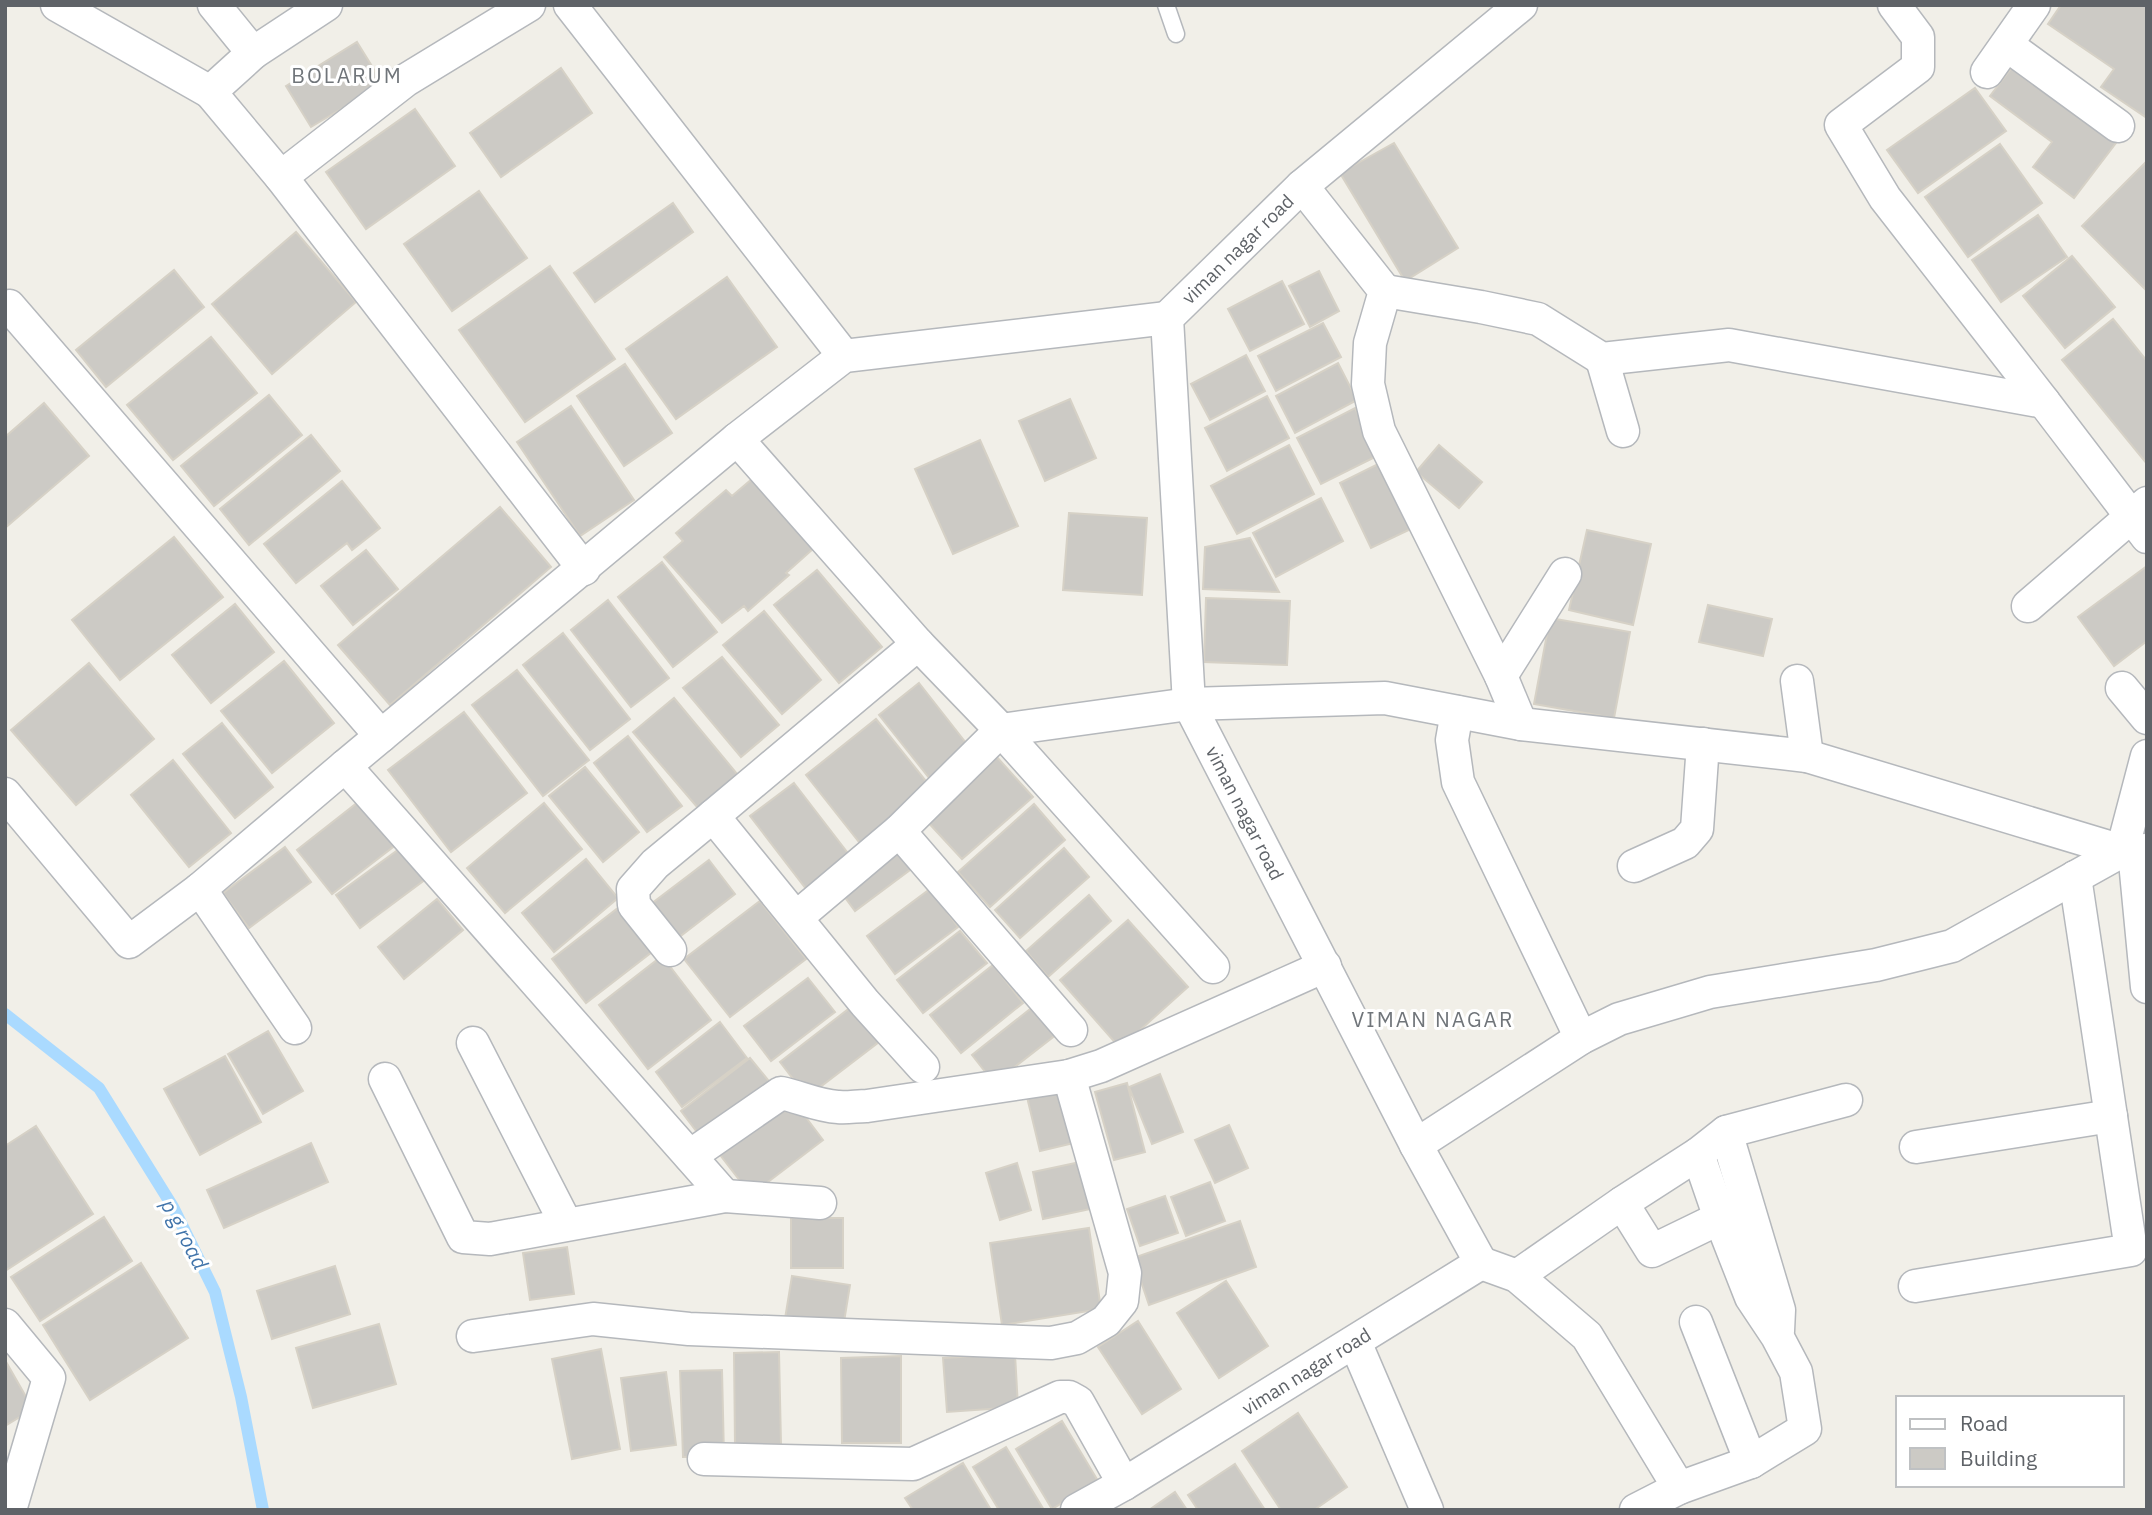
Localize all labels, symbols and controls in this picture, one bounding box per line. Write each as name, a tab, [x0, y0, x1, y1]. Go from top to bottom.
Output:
district label: BOLARUM	[291, 61, 403, 89]
street label: viman nagar road	[1176, 189, 1299, 309]
street label: viman nagar road	[1201, 742, 1289, 884]
district label: VIMAN NAGAR	[1352, 1005, 1515, 1033]
water label: p g road	[154, 1193, 216, 1275]
street label: viman nagar road	[1237, 1322, 1375, 1420]
legend	[1896, 1396, 2124, 1487]
text: Road	[1960, 1409, 2008, 1437]
text: Building	[1960, 1444, 2037, 1472]

